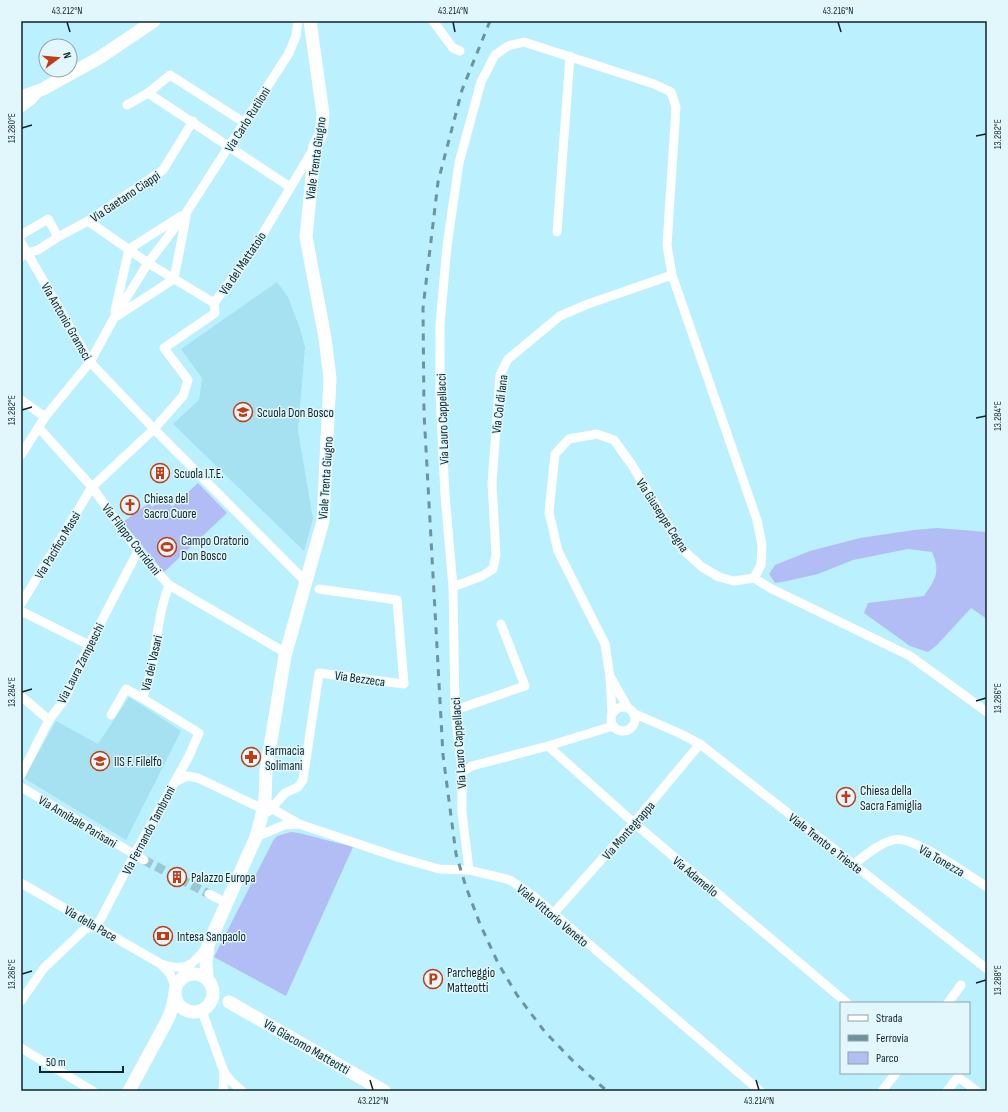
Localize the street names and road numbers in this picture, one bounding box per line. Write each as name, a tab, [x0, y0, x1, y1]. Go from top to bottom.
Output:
street label: Via Carlo Rutiloni	[222, 84, 274, 155]
street label: Viale Trenta Giugno	[302, 116, 330, 200]
street label: Via Gaetano Ciappi	[88, 168, 164, 226]
street label: Via del Mattatoio	[216, 229, 270, 298]
street label: Via Antonio Gramsci	[37, 280, 95, 363]
street label: Via Lauro Cappellacci	[433, 373, 453, 465]
street label: Via Col di lana	[488, 374, 512, 435]
street label: Viale Trenta Giugno	[315, 436, 337, 520]
street label: Via Giuseppe Cegna	[632, 476, 692, 555]
street label: Via Filippo Corridoni	[98, 501, 164, 579]
street label: Via Pacifico Massi	[31, 509, 84, 582]
street label: Via Laura Zampeschi	[54, 621, 108, 706]
street label: Via dei Vasari	[138, 634, 166, 693]
street label: Via Bezzeca	[334, 668, 386, 690]
street label: Via Lauro Cappellacci	[448, 697, 470, 789]
street label: Via Fernando Tambroni	[119, 783, 179, 878]
street label: Via Annibale Parisani	[35, 792, 120, 852]
street label: Via Montegrappa	[599, 798, 659, 863]
street label: Viale Trento e Trieste	[785, 810, 866, 878]
street label: Via Tonezza	[916, 841, 967, 880]
street label: Via Adamello	[669, 853, 722, 901]
street label: Viale Vittorio Veneto	[513, 881, 591, 950]
street label: Via della Pace	[61, 902, 120, 945]
street label: Via Giacomo Matteotti	[260, 1016, 353, 1078]

